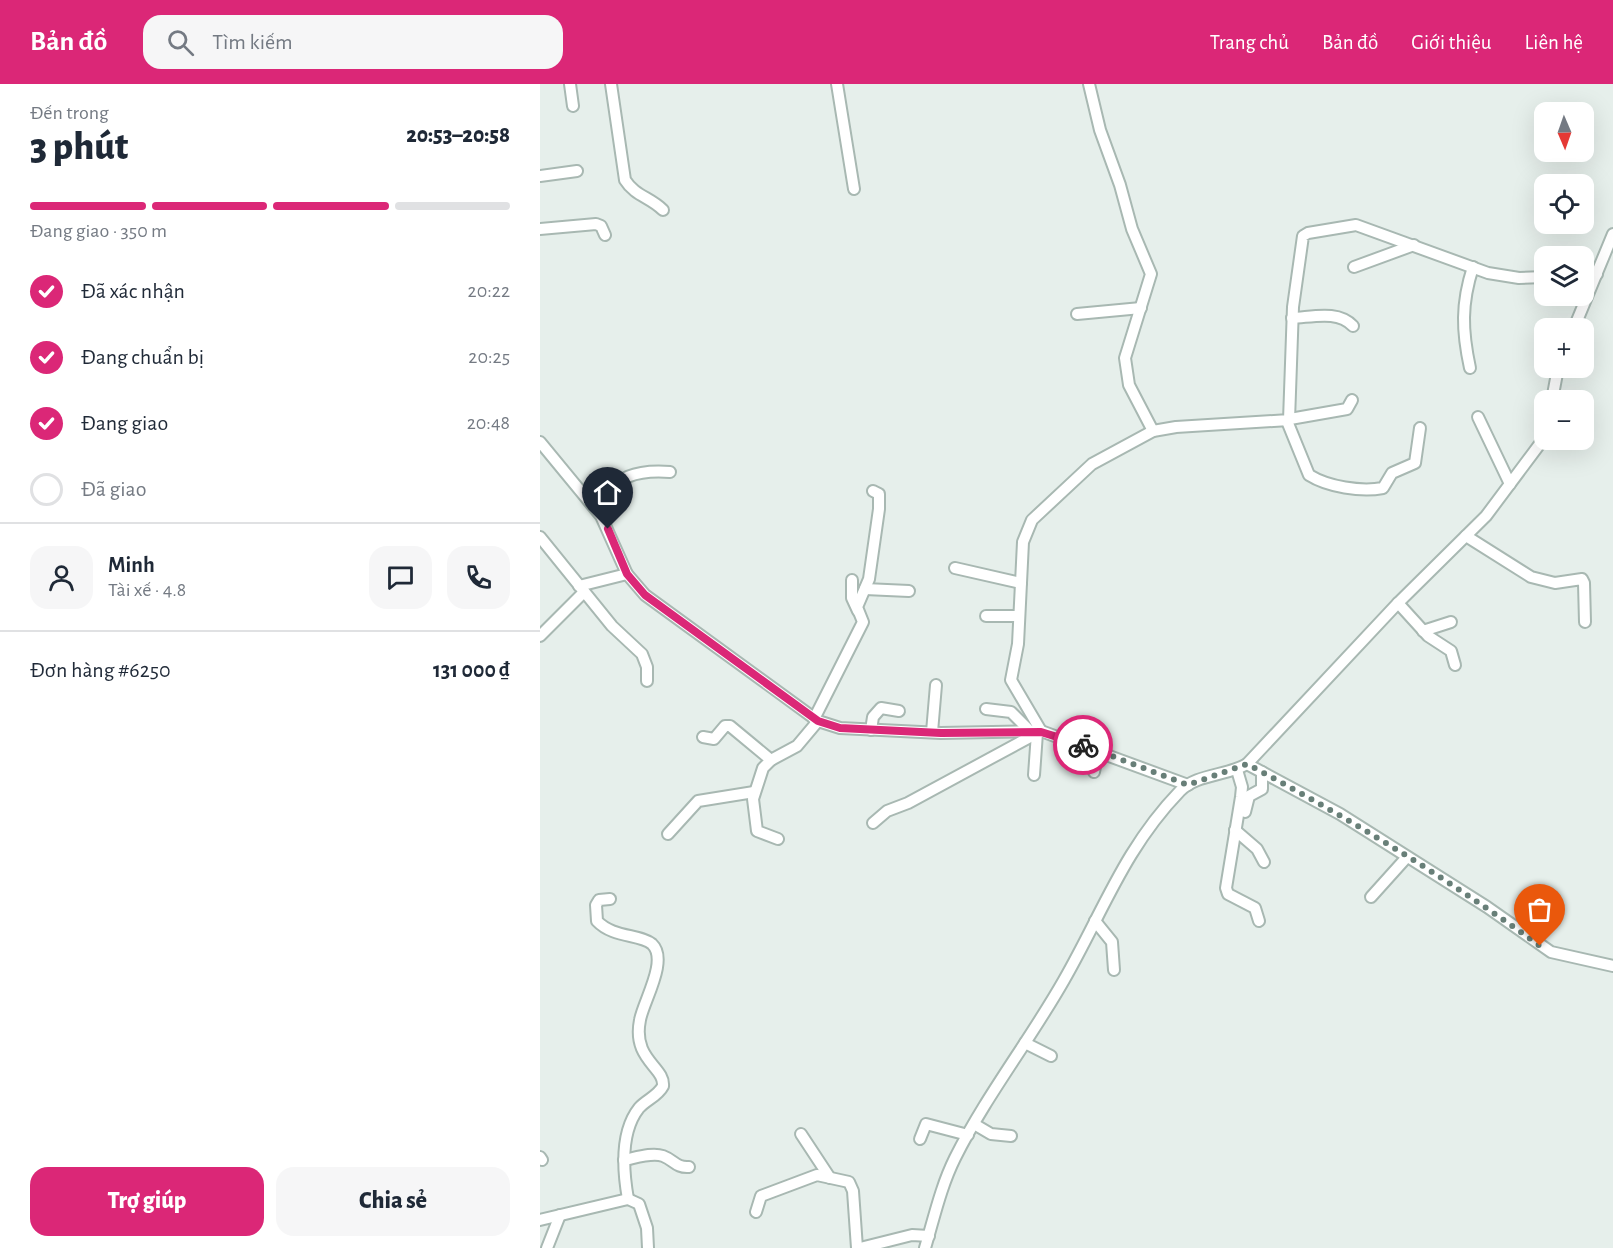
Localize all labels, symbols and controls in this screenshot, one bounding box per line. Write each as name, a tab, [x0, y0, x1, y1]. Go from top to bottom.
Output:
search box	[143, 15, 563, 69]
icon: search	[164, 26, 197, 59]
text: Bản đồ	[30, 28, 107, 56]
text: Tìm kiếm	[212, 31, 293, 53]
text: Trang chủ	[1210, 32, 1289, 53]
text: Bản đồ	[1322, 32, 1378, 53]
text: Giới thiệu	[1411, 32, 1492, 53]
text: Liên hệ	[1525, 32, 1583, 53]
north arrow	[1534, 102, 1594, 162]
map controls	[1534, 102, 1594, 450]
text: Đến trong	[30, 103, 109, 123]
text: 20:53–20:58	[406, 124, 510, 146]
text: 3 phút	[30, 128, 128, 167]
button: locate	[1534, 174, 1594, 234]
text: Đang giao · 350 m	[30, 221, 167, 241]
button: layers	[1534, 246, 1594, 306]
icon: check	[30, 275, 63, 308]
text: Đã xác nhận	[81, 280, 185, 302]
text: 20:22	[468, 281, 510, 301]
button: +	[1534, 318, 1594, 378]
icon: check	[30, 341, 63, 374]
text: Đang chuẩn bị	[81, 346, 204, 368]
text: 20:25	[468, 347, 510, 367]
button: −	[1534, 390, 1594, 450]
icon: check	[30, 407, 63, 440]
text: Đang giao	[81, 412, 168, 434]
text: 20:48	[467, 413, 510, 433]
pin	[582, 467, 633, 529]
icon: home	[591, 476, 624, 509]
text: Đã giao	[81, 478, 146, 500]
button: person	[30, 546, 93, 609]
button: chat	[369, 546, 432, 609]
button: phone	[447, 546, 510, 609]
text: Minh	[108, 554, 155, 576]
text: Tài xế · 4.8	[108, 580, 186, 600]
text: Đơn hàng #6250	[30, 659, 171, 681]
text: 131 000 ₫	[433, 659, 510, 681]
courier	[1053, 715, 1113, 775]
icon: bike	[1067, 729, 1100, 762]
pin	[1514, 884, 1565, 946]
icon: bag	[1523, 893, 1556, 926]
button: Trợ giúp	[30, 1167, 264, 1236]
button: Chia sẻ	[276, 1167, 510, 1236]

